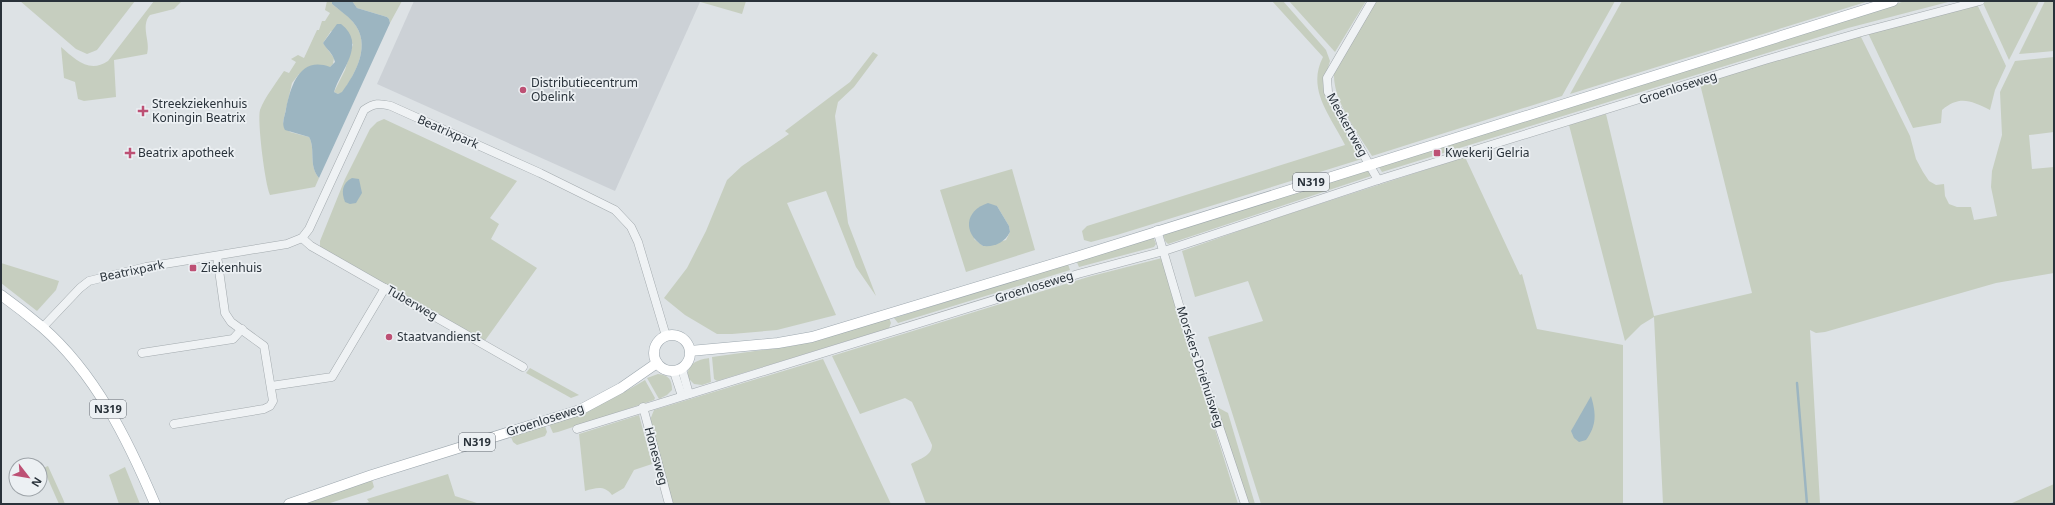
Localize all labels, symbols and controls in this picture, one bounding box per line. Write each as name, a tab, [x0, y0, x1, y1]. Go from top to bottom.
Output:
street label: Groenloseweg	[1637, 67, 1719, 108]
place label: Distributiecentrum Obelink	[531, 74, 638, 105]
marker: Distributiecentrum Obelink	[518, 85, 528, 95]
street label: Meekertweg	[1323, 90, 1372, 160]
place label: Streekziekenhuis Koningin Beatrix	[152, 95, 248, 126]
marker: Streekziekenhuis Koningin Beatrix	[137, 105, 149, 117]
street label: Beatrixpark	[415, 110, 482, 153]
place label: Beatrix apotheek	[138, 144, 235, 161]
place label: Kwekerij Gelria	[1445, 144, 1529, 161]
marker: Beatrix apotheek	[125, 148, 135, 158]
marker: Kwekerij Gelria	[1432, 148, 1442, 158]
road number: N319	[1293, 173, 1329, 191]
street label: Beatrixpark	[98, 255, 166, 286]
place label: Ziekenhuis	[201, 259, 262, 276]
marker: Ziekenhuis	[188, 263, 198, 273]
street label: Groenloseweg	[993, 267, 1075, 307]
street label: Tuberweg	[384, 281, 441, 324]
street label: Morskers Driehuisweg	[1173, 304, 1228, 430]
place label: Staatvandienst	[397, 328, 481, 345]
marker: Staatvandienst	[384, 332, 394, 342]
street label: Groenloseweg	[504, 399, 586, 440]
road number: N319	[90, 400, 126, 418]
street label: Honesweg	[641, 425, 672, 487]
road number: N319	[459, 433, 495, 451]
north arrow	[8, 457, 48, 497]
text: N	[28, 475, 46, 490]

